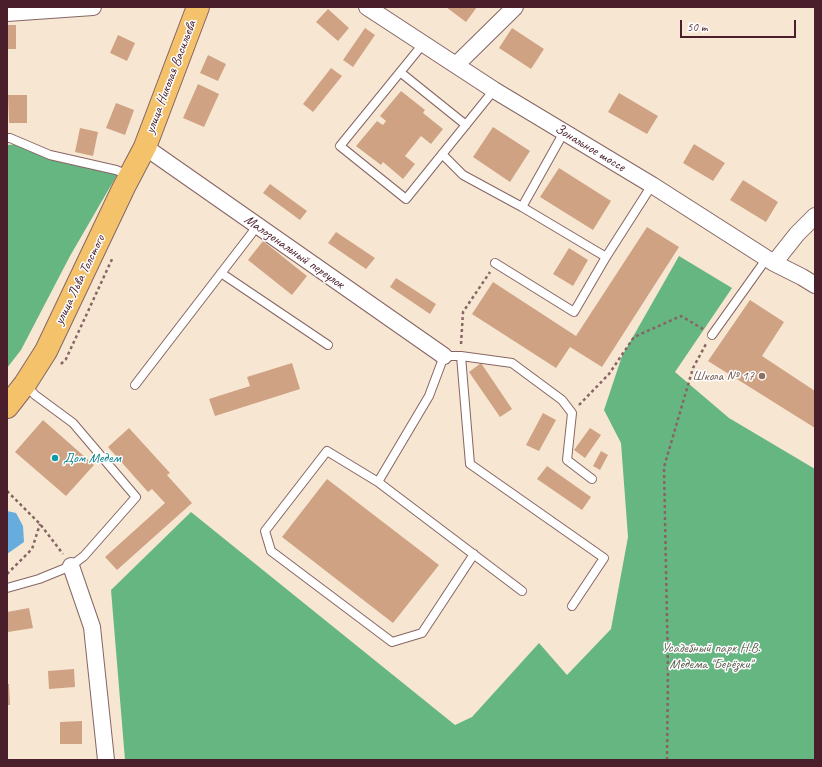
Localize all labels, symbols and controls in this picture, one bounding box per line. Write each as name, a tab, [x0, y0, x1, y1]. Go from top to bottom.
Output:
scale bar	[682, 12, 798, 38]
street label: улица Николая Васильева	[142, 18, 200, 136]
text: 50 m	[687, 19, 707, 35]
street label: Зональное шоссе	[552, 120, 628, 176]
street label: Малозональный переулок	[241, 211, 347, 293]
street label: улица Льва Толстого	[51, 232, 109, 328]
place label: Школа № 17	[692, 368, 754, 384]
marker: Школа № 17	[757, 371, 767, 381]
place label: Дом Медем	[63, 450, 121, 466]
marker: Дом Медем	[50, 453, 60, 463]
park label: Усадебный парк Н.В. Медема "Берёзки"	[662, 640, 760, 672]

